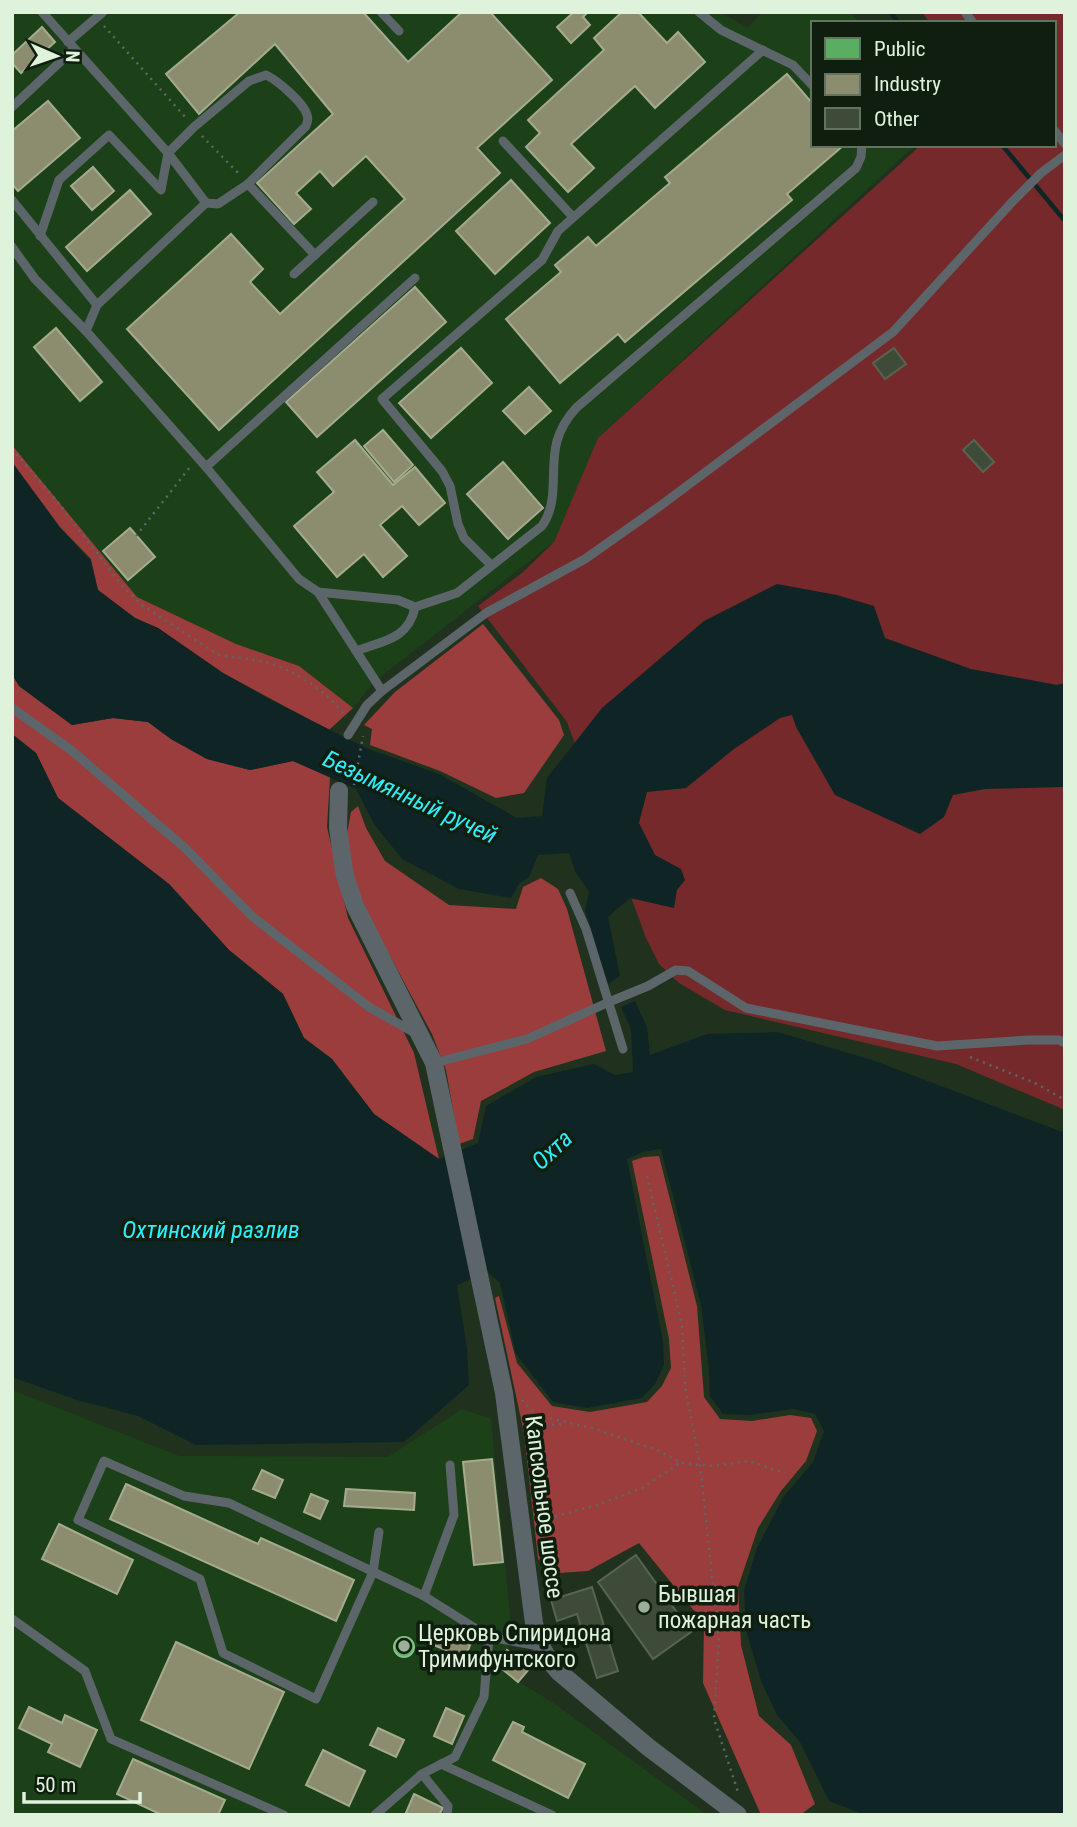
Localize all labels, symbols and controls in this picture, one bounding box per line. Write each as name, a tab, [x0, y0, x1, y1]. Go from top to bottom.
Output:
north arrow	[21, 21, 91, 91]
legend	[811, 21, 1056, 147]
text: Public	[874, 37, 926, 61]
text: N	[61, 50, 84, 63]
text: Industry	[874, 72, 941, 96]
text: Other	[874, 107, 919, 131]
water label: Безымянный ручей	[319, 744, 501, 850]
water label: Охта	[526, 1124, 578, 1176]
water label: Охтинский разлив	[122, 1216, 300, 1244]
street label: Капсюльное шоссе	[519, 1414, 569, 1600]
place label: Бывшая пожарная часть	[658, 1581, 811, 1634]
marker: Бывшая пожарная часть	[636, 1599, 652, 1615]
place label: Церковь Спиридона Тримифунтского	[418, 1620, 611, 1673]
marker: Церковь Спиридона Тримифунтского	[396, 1638, 412, 1654]
scale bar	[24, 1760, 140, 1804]
text: 50 m	[35, 1773, 76, 1797]

